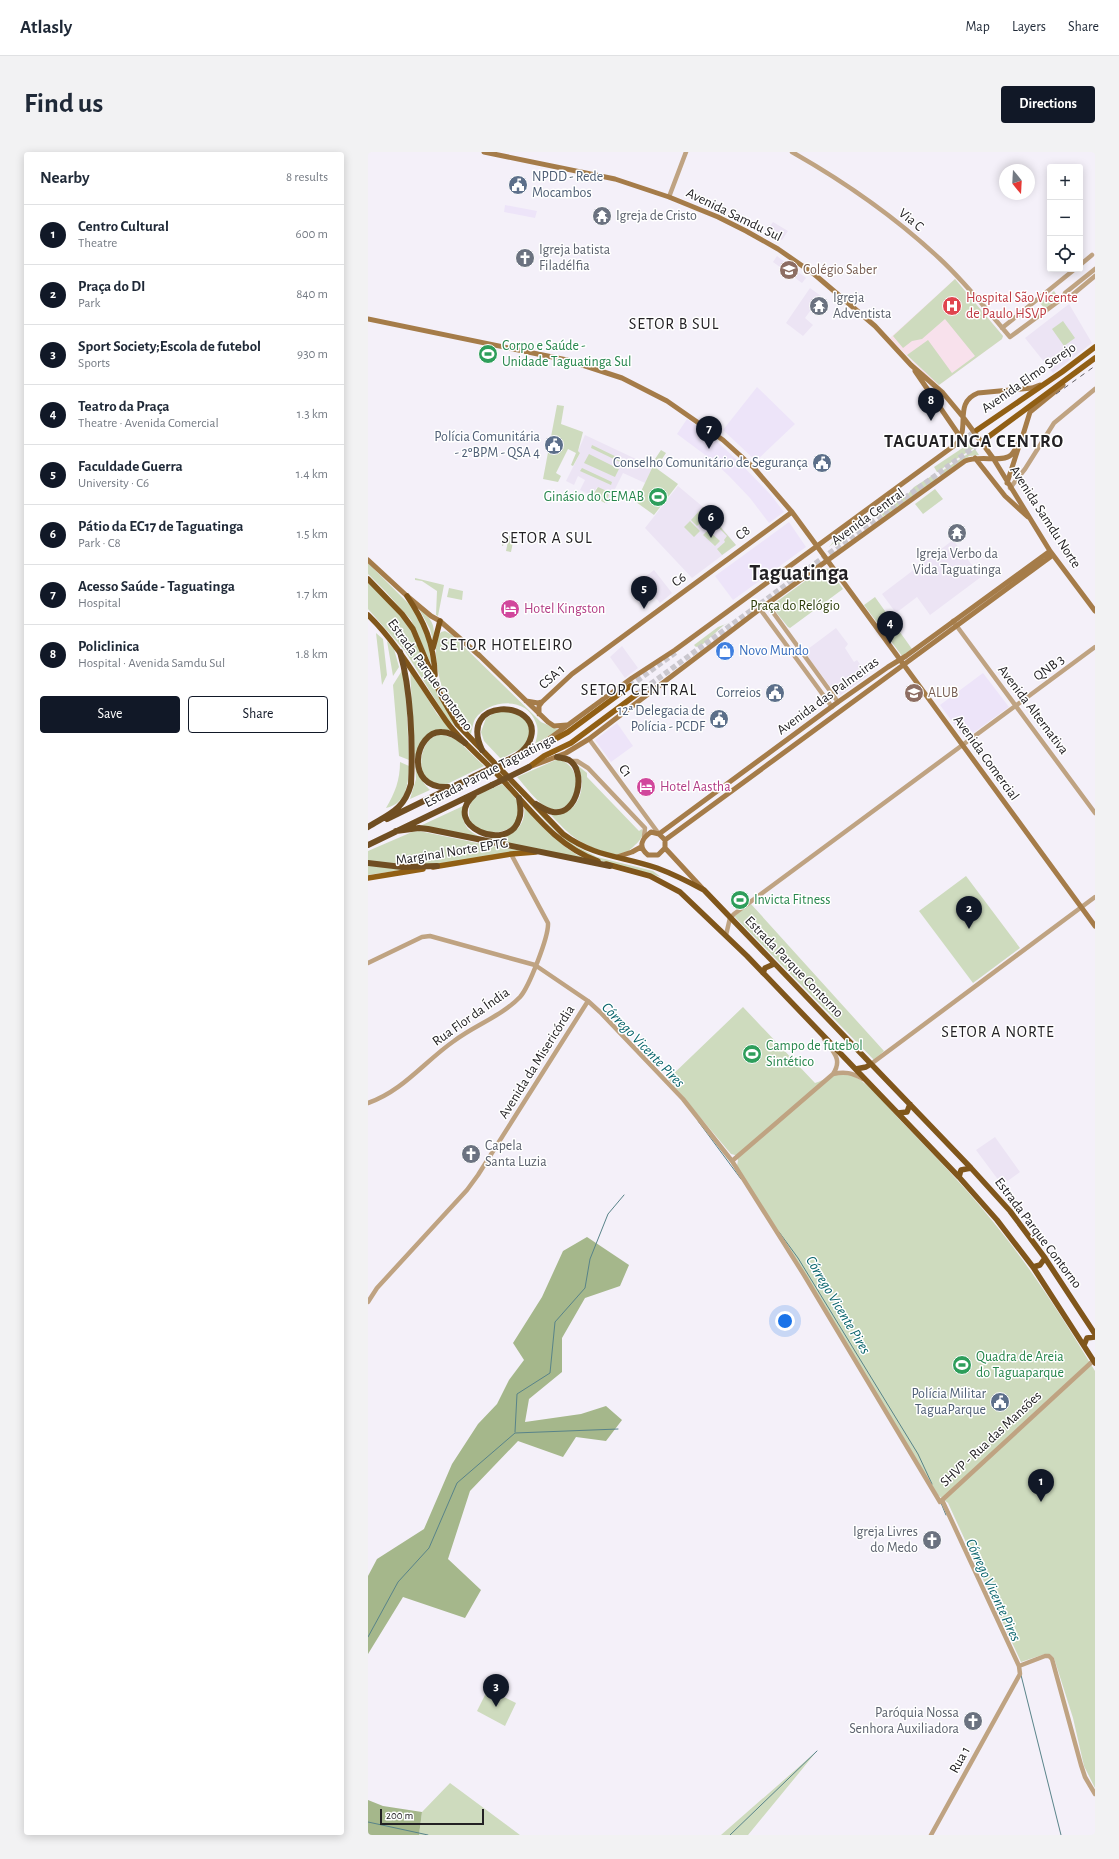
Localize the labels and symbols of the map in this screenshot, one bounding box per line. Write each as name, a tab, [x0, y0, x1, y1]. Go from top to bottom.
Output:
north arrow	[999, 164, 1035, 200]
place label: NPDD - Rede Mocambos	[532, 170, 603, 200]
public building icon: NPDD - Rede Mocambos	[507, 174, 529, 196]
street label: Avenida Samdu Sul	[684, 186, 784, 244]
temple icon: Igreja de Cristo	[591, 205, 613, 227]
street label: Via C	[896, 206, 926, 234]
place label: Igreja de Cristo	[616, 209, 697, 223]
place label: Igreja batista Filadélfia	[539, 243, 611, 273]
church icon: Igreja batista Filadélfia	[514, 247, 536, 269]
school or university icon: Colégio Saber	[778, 259, 800, 281]
place label: Colégio Saber	[803, 263, 877, 277]
place label: Igreja Adventista	[833, 291, 892, 321]
place label: Hospital São Vicente de Paulo HSVP	[966, 291, 1078, 321]
temple icon: Igreja Adventista	[808, 295, 830, 317]
hospital icon: Hospital São Vicente de Paulo HSVP	[941, 295, 963, 317]
district label: SETOR B SUL	[629, 316, 719, 332]
place label: Corpo e Saúde - Unidade Taguatinga Sul	[502, 339, 631, 369]
street label: Avenida Elmo Serejo	[979, 340, 1079, 416]
sports icon: Corpo e Saúde - Unidade Taguatinga Sul	[477, 343, 499, 365]
pin: 8	[918, 388, 944, 421]
pin: 7	[696, 416, 722, 449]
place label: Polícia Comunitária - 2ºBPM - QSA 4	[434, 430, 541, 460]
district label: TAGUATINGA CENTRO	[884, 433, 1064, 451]
public building icon: Polícia Comunitária - 2ºBPM - QSA 4	[543, 434, 565, 456]
public building icon: Conselho Comunitário de Segurança	[811, 452, 833, 474]
place label: Conselho Comunitário de Segurança	[613, 456, 809, 470]
street label: Avenida Samdu Norte	[1007, 464, 1083, 570]
sports icon: Ginásio do CEMAB	[647, 486, 669, 508]
street label: Avenida Central	[829, 486, 907, 548]
place label: Ginásio do CEMAB	[544, 490, 644, 504]
pin: 6	[698, 505, 724, 538]
temple icon: Igreja Verbo da Vida Taguatinga	[946, 522, 968, 544]
street label: C8	[733, 523, 753, 543]
district label: SETOR A SUL	[501, 530, 593, 546]
place label: Igreja Verbo da Vida Taguatinga	[913, 547, 1002, 577]
district label: Taguatinga	[749, 562, 849, 584]
street label: C6	[669, 570, 689, 590]
pin: 5	[631, 576, 657, 609]
hotel icon: Hotel Kingston	[499, 598, 521, 620]
park label: Praça do Relógio	[750, 599, 840, 613]
place label: Hotel Kingston	[524, 602, 605, 616]
pin: 4	[877, 611, 903, 644]
street label: Estrada Parque Contorno	[385, 616, 475, 734]
district label: SETOR HOTELEIRO	[441, 637, 573, 653]
shop icon: Novo Mundo	[714, 640, 736, 662]
place label: Novo Mundo	[739, 644, 809, 658]
street label: QNB 3	[1031, 652, 1067, 684]
street label: Avenida das Palmeiras	[775, 655, 881, 737]
street label: CSA 1	[536, 662, 568, 692]
street label: Avenida Alternativa	[995, 663, 1071, 757]
district label: SETOR CENTRAL	[581, 682, 697, 698]
public building icon: Correios	[764, 682, 786, 704]
school or university icon: ALUB	[903, 682, 925, 704]
place label: Correios	[716, 686, 761, 700]
place label: ALUB	[928, 686, 958, 700]
place label: 12ª Delegacia de Polícia - PCDF	[617, 704, 706, 734]
public building icon: 12ª Delegacia de Polícia - PCDF	[708, 708, 730, 730]
street label: Avenida Comercial	[951, 713, 1021, 803]
street label: Estrada Parque Taguatinga	[422, 732, 558, 810]
street label: C1	[616, 762, 634, 780]
hotel icon: Hotel Aastha	[635, 776, 657, 798]
place label: Hotel Aastha	[660, 780, 731, 794]
street label: Marginal Norte EPTG	[395, 836, 509, 868]
sports icon: Invicta Fitness	[729, 889, 751, 911]
place label: Invicta Fitness	[754, 893, 830, 907]
pin: 2	[956, 896, 982, 929]
street label: Estrada Parque Contorno	[742, 914, 846, 1020]
street label: Rua Flor da Índia	[428, 983, 513, 1049]
water label: Córrego Vicente Pires	[599, 1000, 687, 1090]
street label: Avenida da Misericórdia	[497, 1003, 578, 1121]
district label: SETOR A NORTE	[941, 1024, 1055, 1040]
place label: Campo de futebol Sintético	[766, 1039, 863, 1069]
sports icon: Campo de futebol Sintético	[741, 1043, 763, 1065]
place label: Capela Santa Luzia	[485, 1139, 547, 1169]
church icon: Capela Santa Luzia	[460, 1143, 482, 1165]
street label: Estrada Parque Contorno	[992, 1175, 1084, 1291]
water label: Córrego Vicente Pires	[803, 1253, 873, 1357]
your location	[775, 1311, 795, 1331]
place label: Quadra de Areia do Taguaparque	[976, 1350, 1064, 1380]
sports icon: Quadra de Areia do Taguaparque	[951, 1354, 973, 1376]
place label: Polícia Militar TaguaParque	[911, 1387, 986, 1417]
street label: SHVP - Rua das Mansões	[938, 1389, 1044, 1489]
public building icon: Polícia Militar TaguaParque	[989, 1391, 1011, 1413]
pin: 1	[1028, 1469, 1054, 1502]
place label: Igreja Livres do Medo	[853, 1525, 918, 1555]
church icon: Igreja Livres do Medo	[921, 1529, 943, 1551]
water label: Córrego Vicente Pires	[963, 1536, 1023, 1644]
pin: 3	[483, 1674, 509, 1707]
place label: Paróquia Nossa Senhora Auxiliadora	[849, 1706, 960, 1736]
church icon: Paróquia Nossa Senhora Auxiliadora	[962, 1710, 984, 1732]
street label: Rua 1	[947, 1744, 973, 1776]
scale bar	[380, 1807, 484, 1826]

